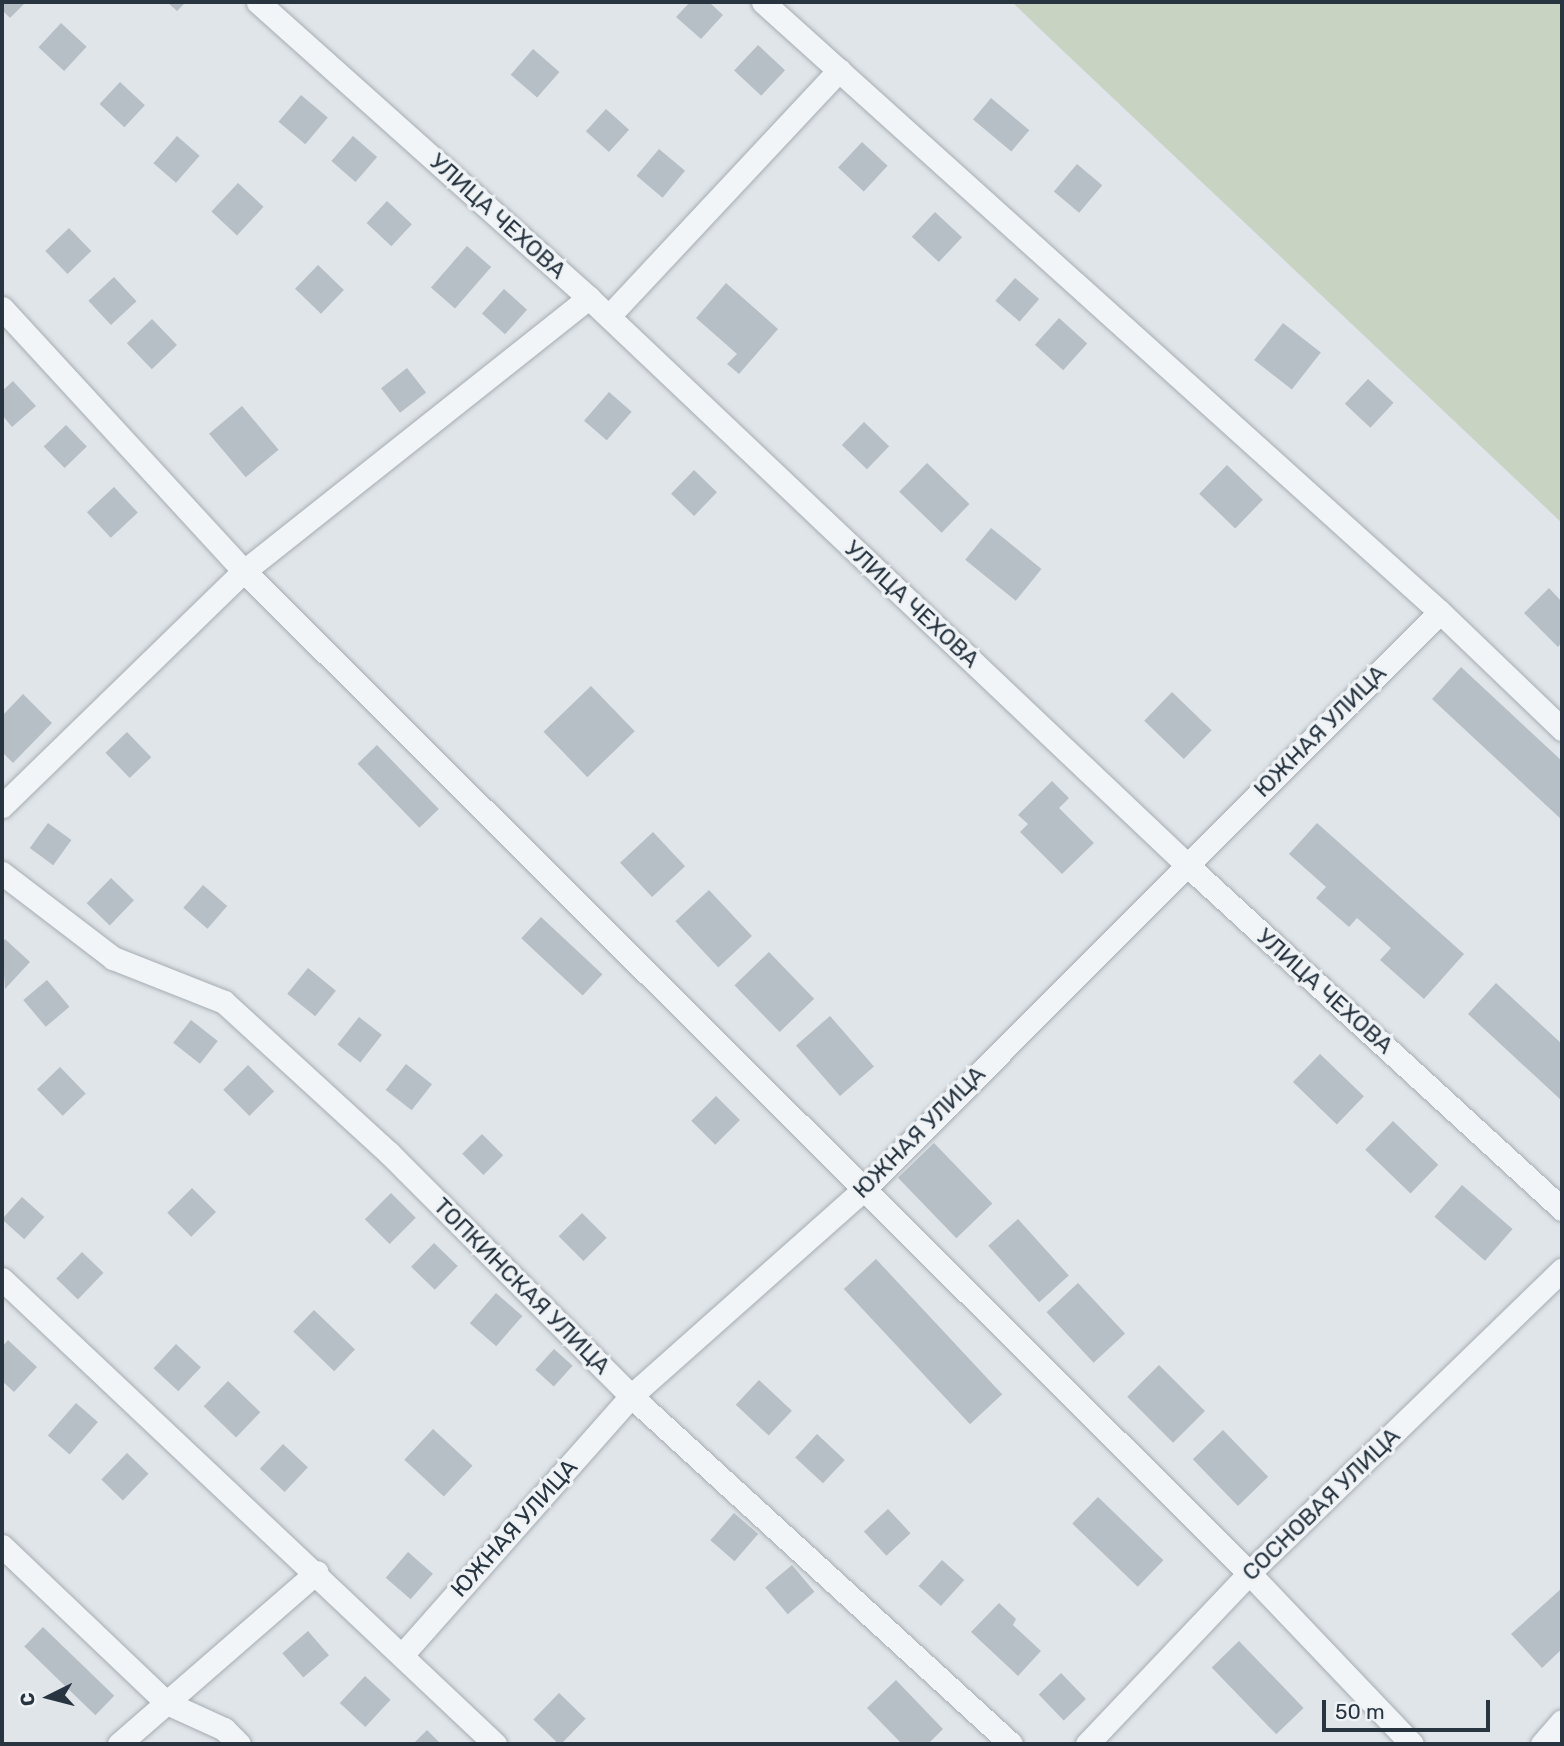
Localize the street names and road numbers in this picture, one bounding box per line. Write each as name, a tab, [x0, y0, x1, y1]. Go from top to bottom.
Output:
street label: УЛИЦА ЧЕХОВА	[424, 148, 572, 284]
street label: УЛИЦА ЧЕХОВА	[839, 535, 985, 673]
street label: ЮЖНАЯ УЛИЦА	[1248, 659, 1392, 803]
street label: УЛИЦА ЧЕХОВА	[1251, 923, 1399, 1059]
street label: ЮЖНАЯ УЛИЦА	[847, 1060, 991, 1204]
street label: ТОПКИНСКАЯ УЛИЦА	[428, 1192, 616, 1380]
street label: СОСНОВАЯ УЛИЦА	[1237, 1422, 1405, 1586]
street label: ЮЖНАЯ УЛИЦА	[445, 1453, 583, 1603]

